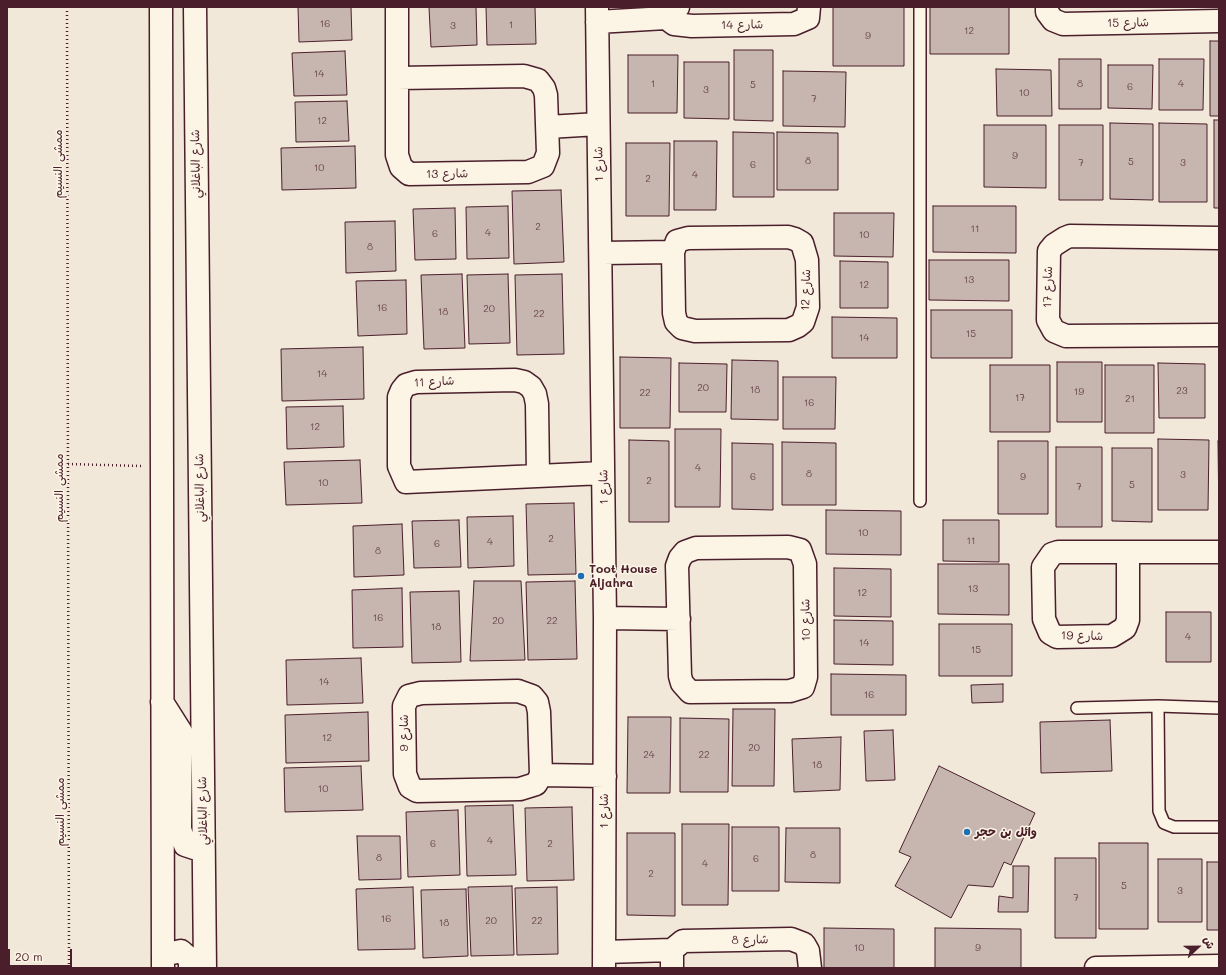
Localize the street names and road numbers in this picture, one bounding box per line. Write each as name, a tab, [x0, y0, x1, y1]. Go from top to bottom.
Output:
street label: شارع 15	[1107, 15, 1149, 31]
street label: شارع 14	[721, 17, 763, 33]
street label: ممشى النسيم	[51, 129, 65, 199]
street label: شارع الباغلاني	[188, 130, 204, 198]
street label: شارع 1	[591, 146, 607, 182]
street label: شارع 13	[426, 166, 468, 182]
street label: شارع 17	[1040, 266, 1056, 308]
street label: شارع 12	[798, 269, 814, 311]
street label: شارع 11	[413, 374, 455, 390]
street label: ممشى النسيم	[52, 453, 66, 523]
street label: شارع الباغلاني	[192, 454, 208, 522]
street label: شارع 1	[596, 469, 612, 505]
street label: شارع 10	[798, 599, 814, 641]
street label: شارع 19	[1061, 628, 1103, 644]
street label: شارع 9	[397, 715, 411, 751]
street label: ممشى النسيم	[53, 777, 67, 847]
street label: شارع الباغلاني	[195, 777, 211, 845]
street label: شارع 1	[597, 793, 611, 829]
street label: شارع 8	[731, 932, 769, 948]

